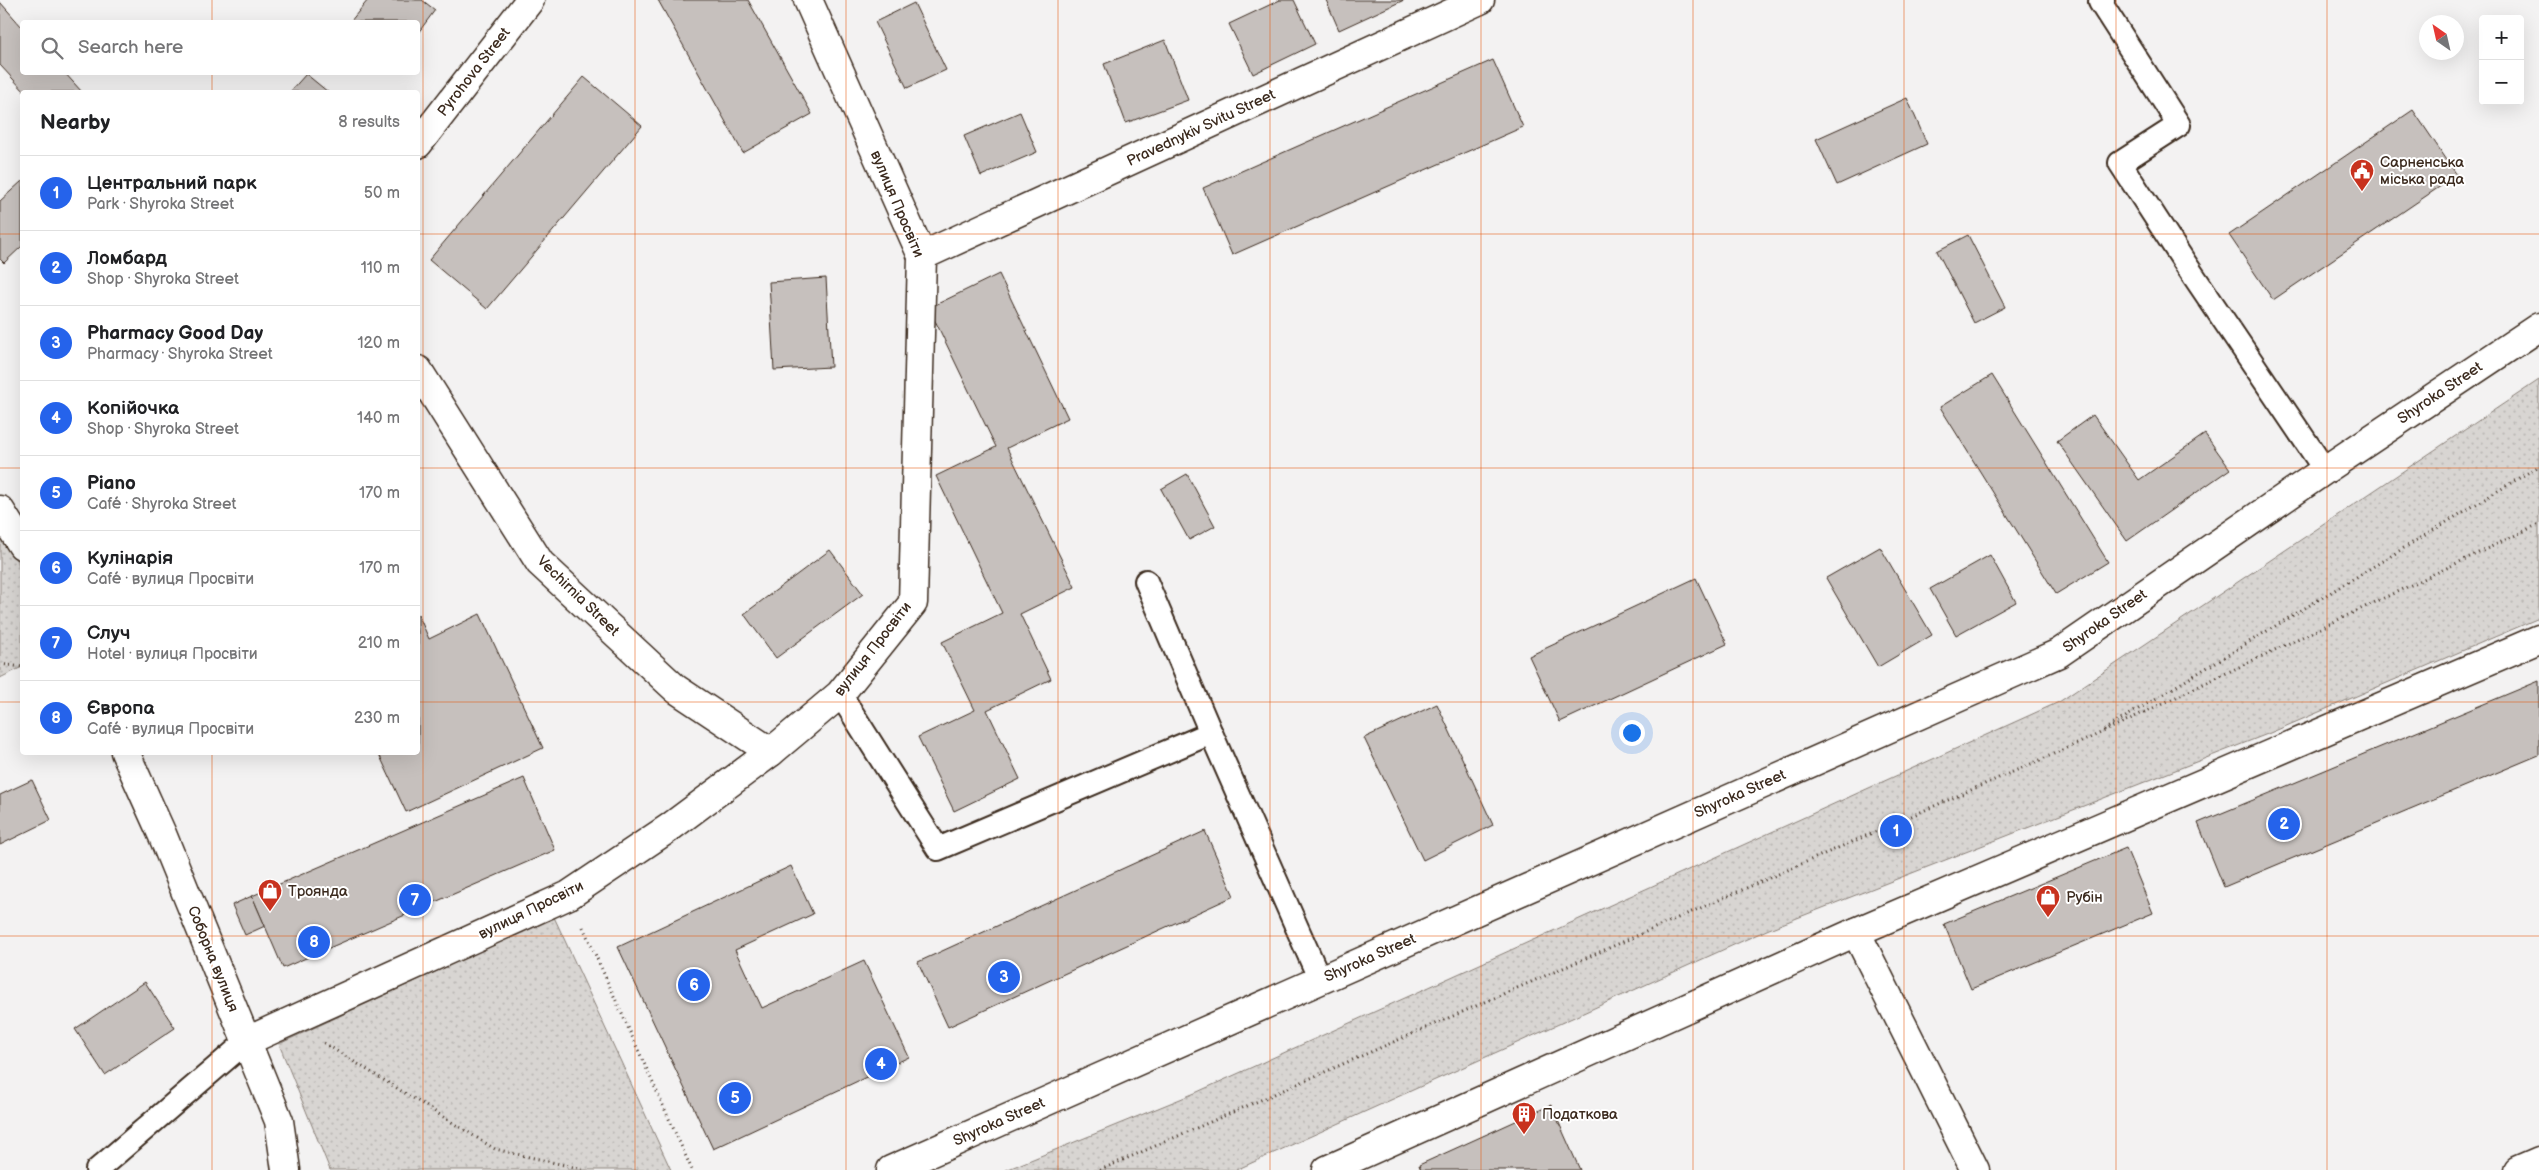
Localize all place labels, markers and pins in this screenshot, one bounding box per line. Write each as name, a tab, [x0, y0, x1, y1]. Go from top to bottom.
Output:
place label: Сарненська міська рада	[2380, 153, 2464, 189]
public building icon: Сарненська міська рада	[2349, 158, 2375, 192]
pin: 2	[2268, 805, 2300, 843]
pin: 1	[1880, 812, 1912, 850]
shop icon: Троянда	[257, 878, 283, 912]
pin: 7	[399, 881, 431, 919]
place label: Троянда	[288, 882, 348, 901]
shop icon: Рубін	[2035, 884, 2061, 918]
place label: Рубін	[2066, 888, 2103, 907]
pin: 8	[298, 923, 330, 961]
pin: 3	[988, 958, 1020, 996]
pin: 6	[678, 966, 710, 1004]
pin: 4	[865, 1045, 897, 1083]
pin: 5	[719, 1079, 751, 1117]
building icon: Податкова	[1511, 1101, 1537, 1135]
place label: Податкова	[1542, 1105, 1618, 1124]

